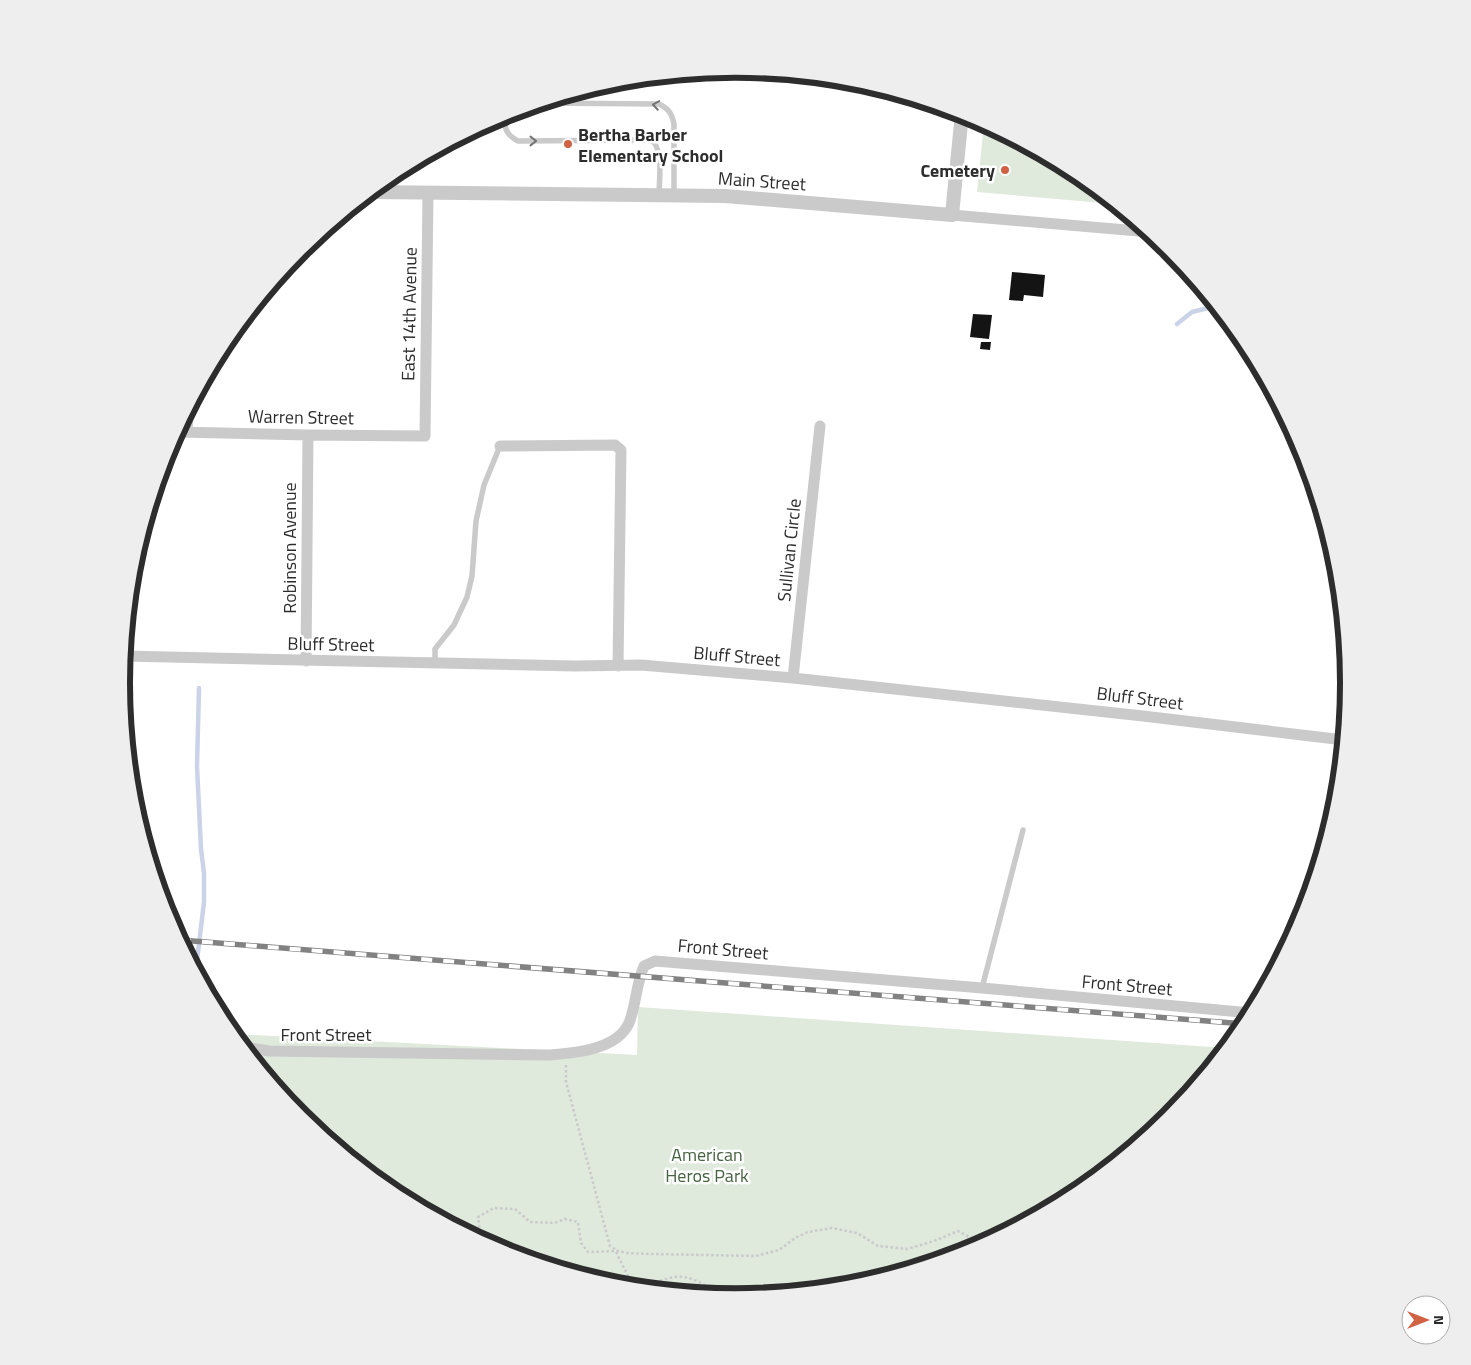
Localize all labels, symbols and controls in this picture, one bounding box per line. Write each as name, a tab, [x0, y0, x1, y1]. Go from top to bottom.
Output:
one-way arrow	[652, 100, 660, 111]
place label: Bertha Barber Elementary School	[578, 121, 723, 169]
one-way arrow	[530, 136, 537, 146]
marker: Bertha Barber Elementary School	[562, 138, 574, 150]
place label: Cemetery	[920, 157, 995, 184]
street label: Main Street	[717, 164, 808, 198]
marker: Cemetery	[999, 164, 1011, 176]
street label: East 14th Avenue	[394, 247, 424, 381]
street label: Warren Street	[248, 403, 355, 431]
street label: Robinson Avenue	[276, 482, 303, 614]
street label: Sullivan Circle	[770, 497, 808, 603]
street label: Bluff Street	[287, 630, 375, 658]
street label: Bluff Street	[692, 639, 782, 673]
street label: Bluff Street	[1095, 679, 1186, 717]
street label: Front Street	[677, 932, 770, 966]
street label: Front Street	[1081, 968, 1174, 1002]
street label: Front Street	[281, 1021, 372, 1048]
park label: American Heros Park	[665, 1141, 749, 1189]
north arrow	[1401, 1295, 1451, 1345]
text: N	[1429, 1315, 1450, 1325]

